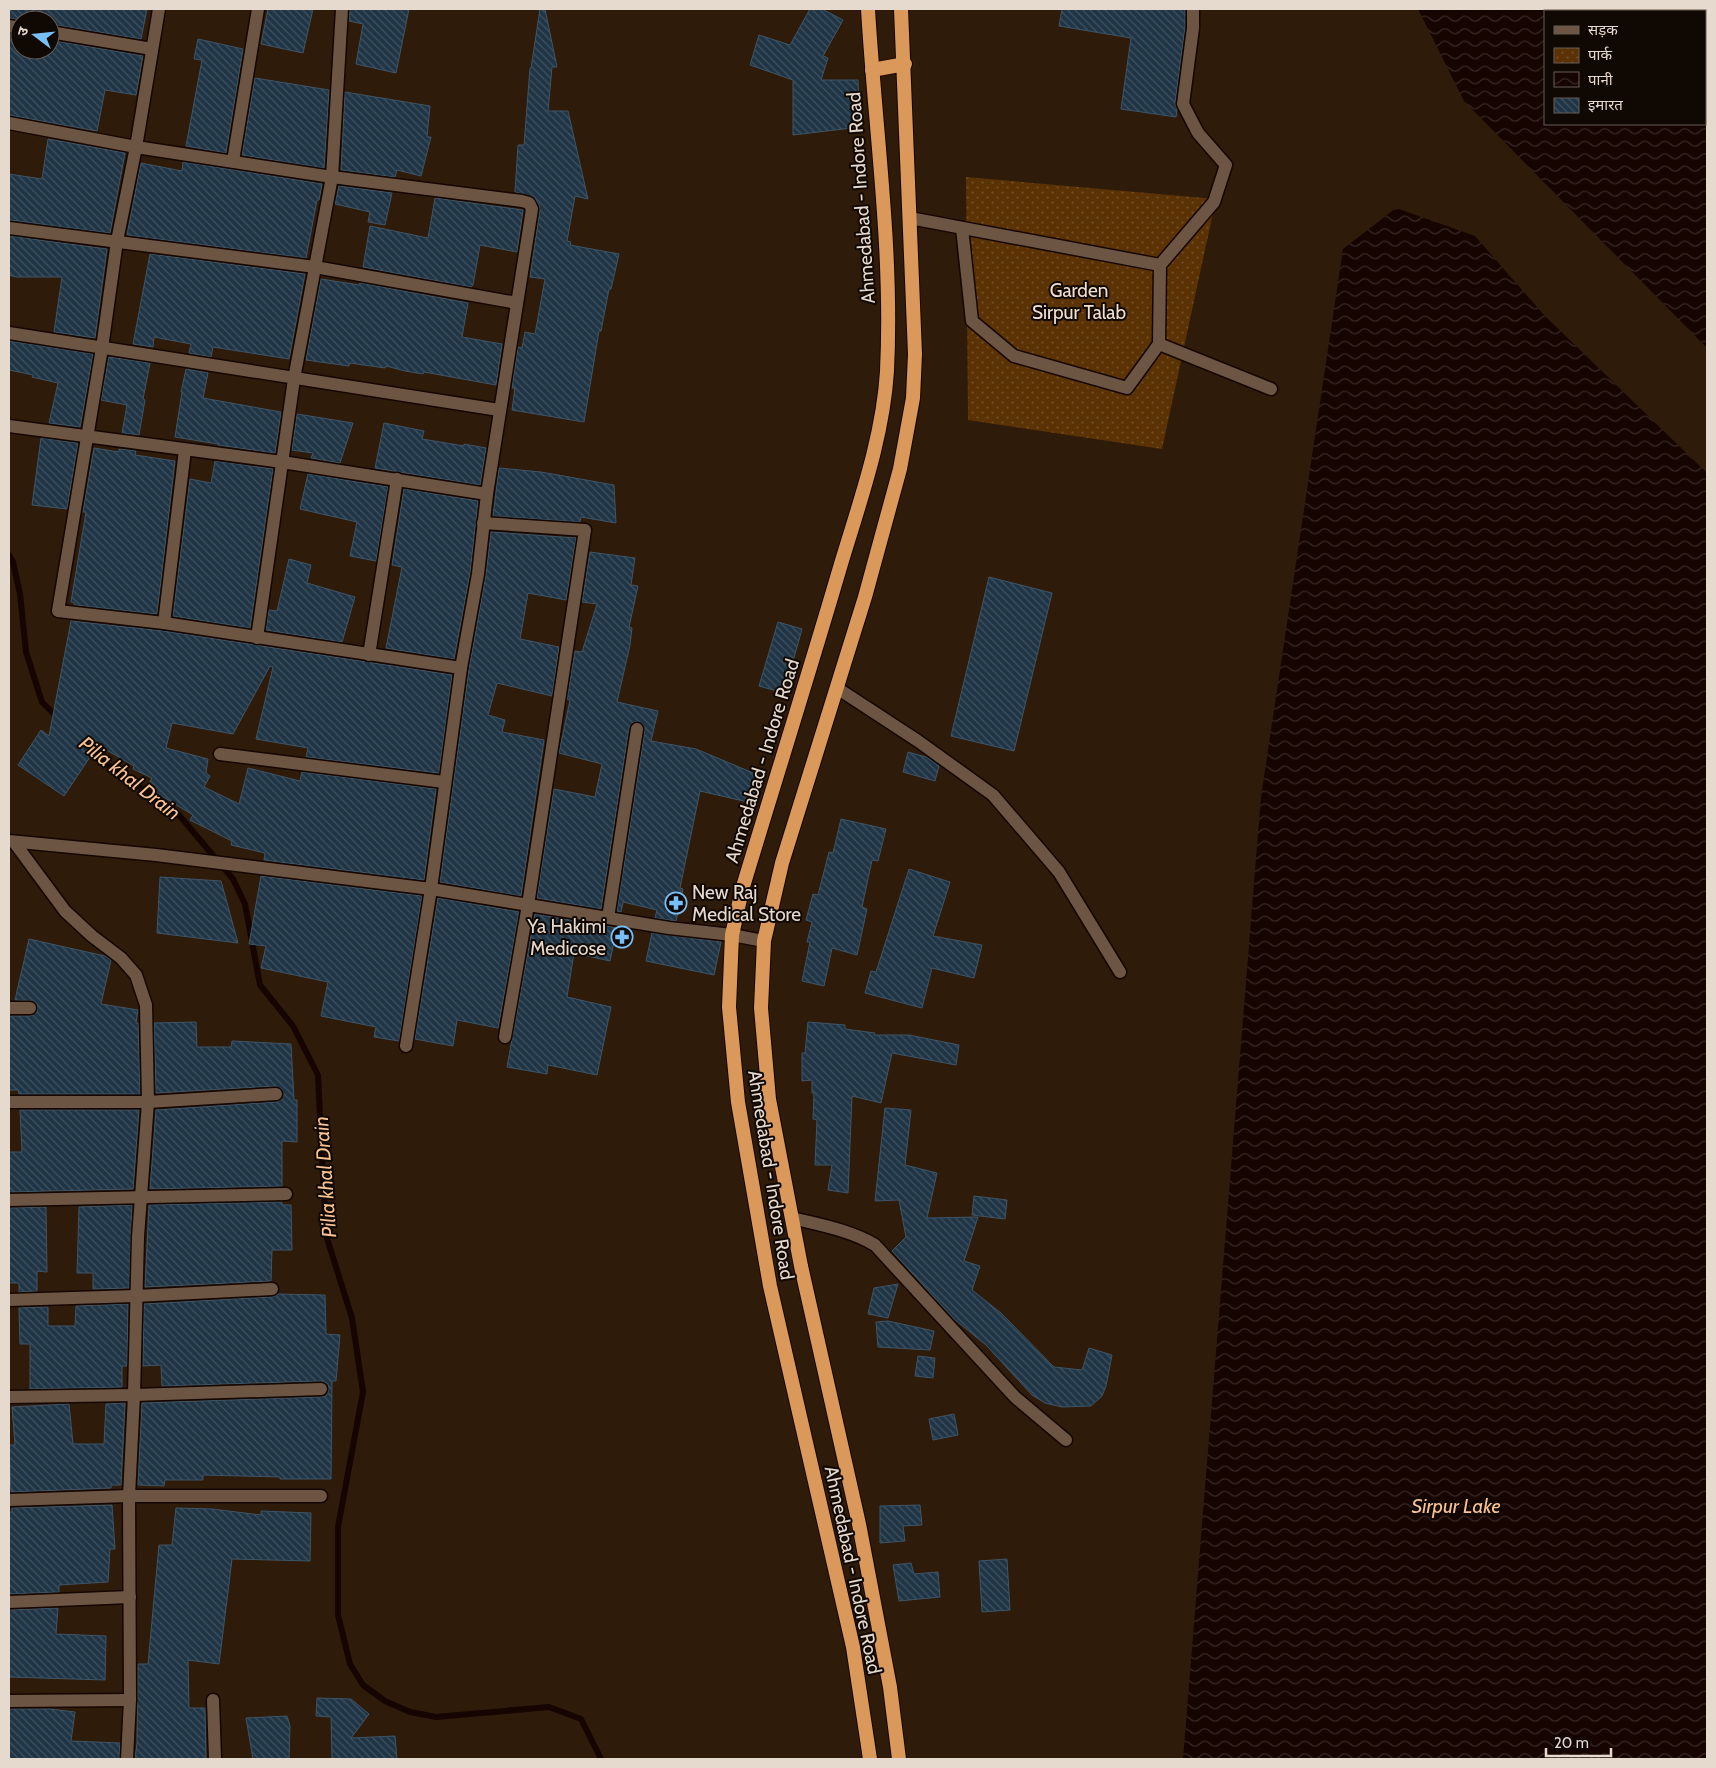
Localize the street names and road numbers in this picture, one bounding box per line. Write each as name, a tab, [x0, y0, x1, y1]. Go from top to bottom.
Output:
street label: Ahmedabad - Indore Road	[842, 91, 880, 305]
street label: Ahmedabad - Indore Road	[720, 656, 804, 866]
street label: Ahmedabad - Indore Road	[743, 1068, 799, 1282]
street label: Ahmedabad - Indore Road	[820, 1464, 886, 1676]

